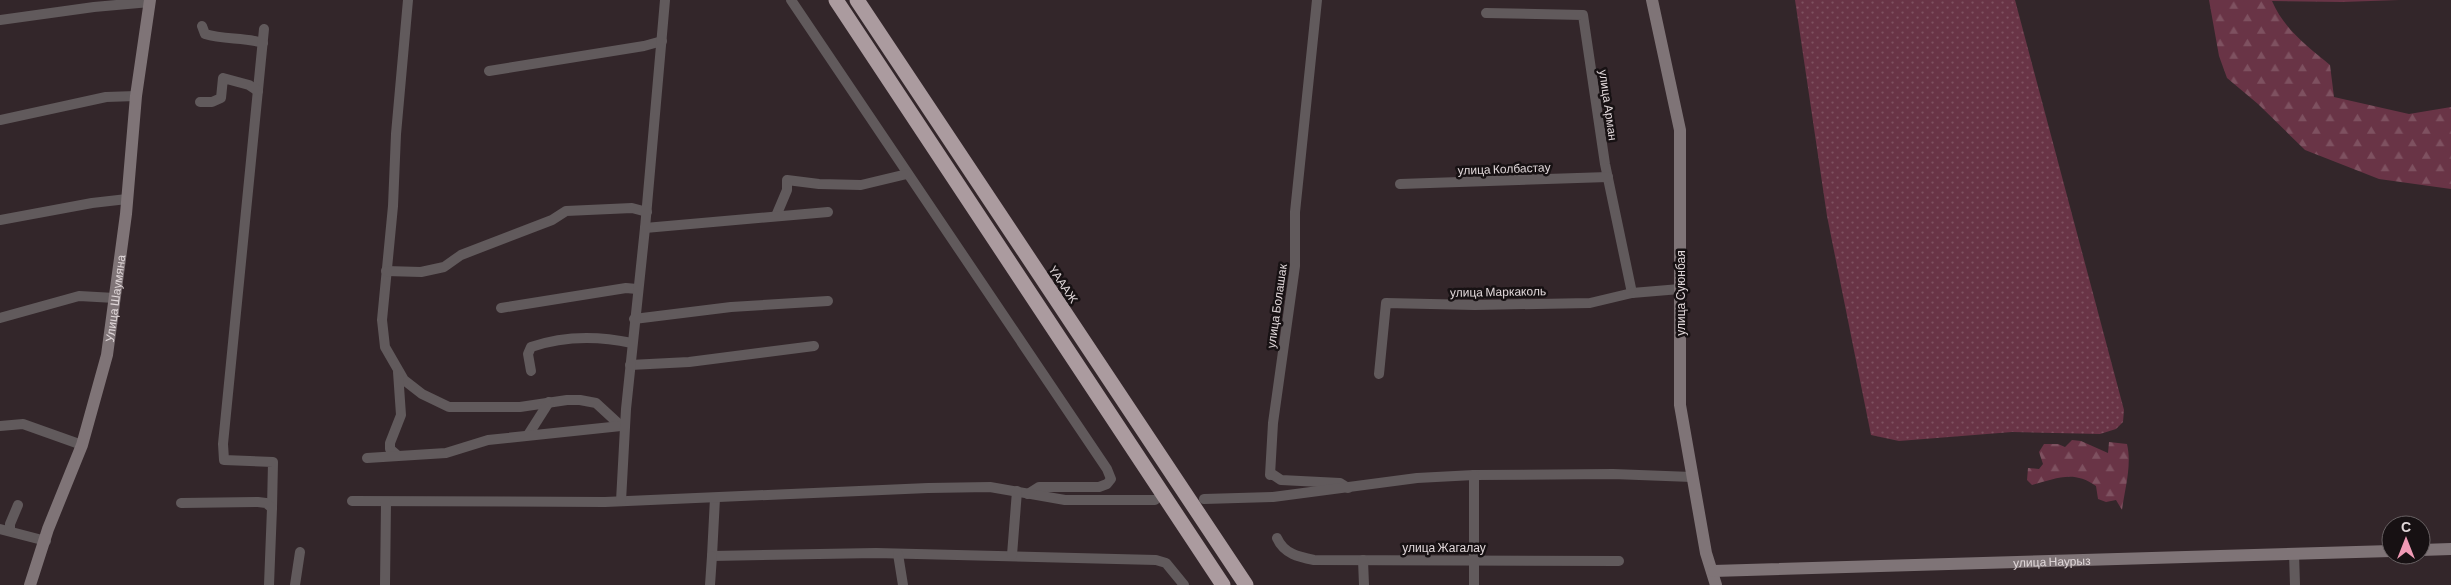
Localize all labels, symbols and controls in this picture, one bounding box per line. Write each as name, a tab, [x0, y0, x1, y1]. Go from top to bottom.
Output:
street label: улица Арман	[1596, 69, 1621, 142]
street label: улица Колбастау	[1457, 159, 1551, 178]
street label: улица Суюнбая	[1673, 250, 1688, 336]
street label: Улица Шаумяна	[102, 254, 127, 343]
street label: улица Болашак	[1263, 262, 1290, 349]
street label: ҮАААЖ	[1047, 263, 1081, 305]
street label: улица Маркаколь	[1450, 283, 1546, 300]
north arrow	[2381, 515, 2431, 565]
text: С	[2401, 518, 2411, 535]
street label: улица Жагалау	[1402, 540, 1486, 555]
street label: улица Наурыз	[2013, 553, 2091, 570]

